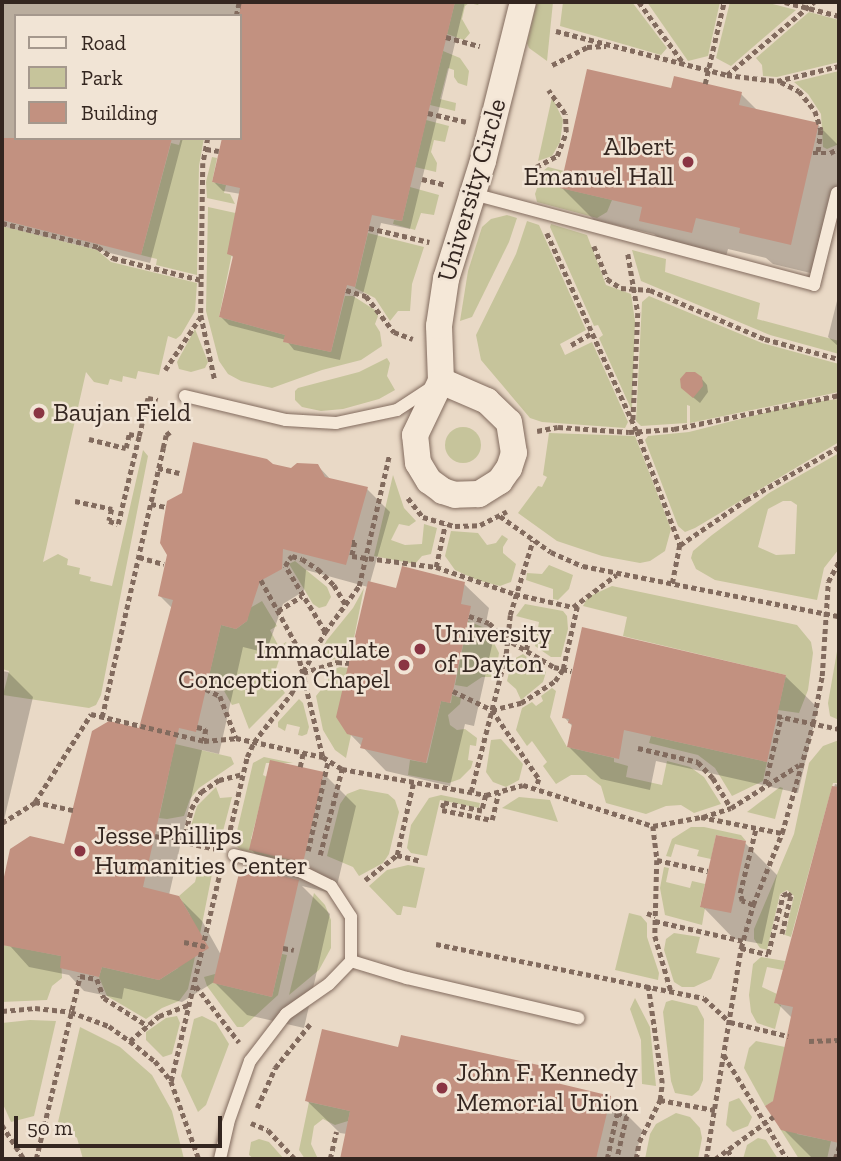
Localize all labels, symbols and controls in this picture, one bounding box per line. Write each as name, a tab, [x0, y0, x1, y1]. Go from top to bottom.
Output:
legend	[14, 14, 242, 140]
text: Road	[81, 30, 126, 55]
text: Park	[81, 65, 123, 90]
street label: University Circle	[431, 95, 513, 285]
text: Building	[81, 100, 158, 125]
place label: Albert Emanuel Hall	[523, 131, 674, 192]
marker: Albert Emanuel Hall	[680, 154, 696, 170]
place label: Baujan Field	[53, 397, 191, 429]
marker: Baujan Field	[31, 405, 47, 421]
place label: University of Dayton	[434, 618, 551, 680]
place label: Immaculate Conception Chapel	[178, 634, 390, 696]
marker: University of Dayton	[412, 641, 428, 657]
marker: Immaculate Conception Chapel	[396, 657, 412, 673]
place label: Jesse Phillips Humanities Center	[94, 820, 308, 882]
marker: Jesse Phillips Humanities Center	[72, 843, 88, 859]
place label: John F. Kennedy Memorial Union	[456, 1057, 638, 1118]
marker: John F. Kennedy Memorial Union	[434, 1080, 450, 1096]
scale bar	[18, 1102, 226, 1146]
text: 50 m	[27, 1115, 73, 1140]

